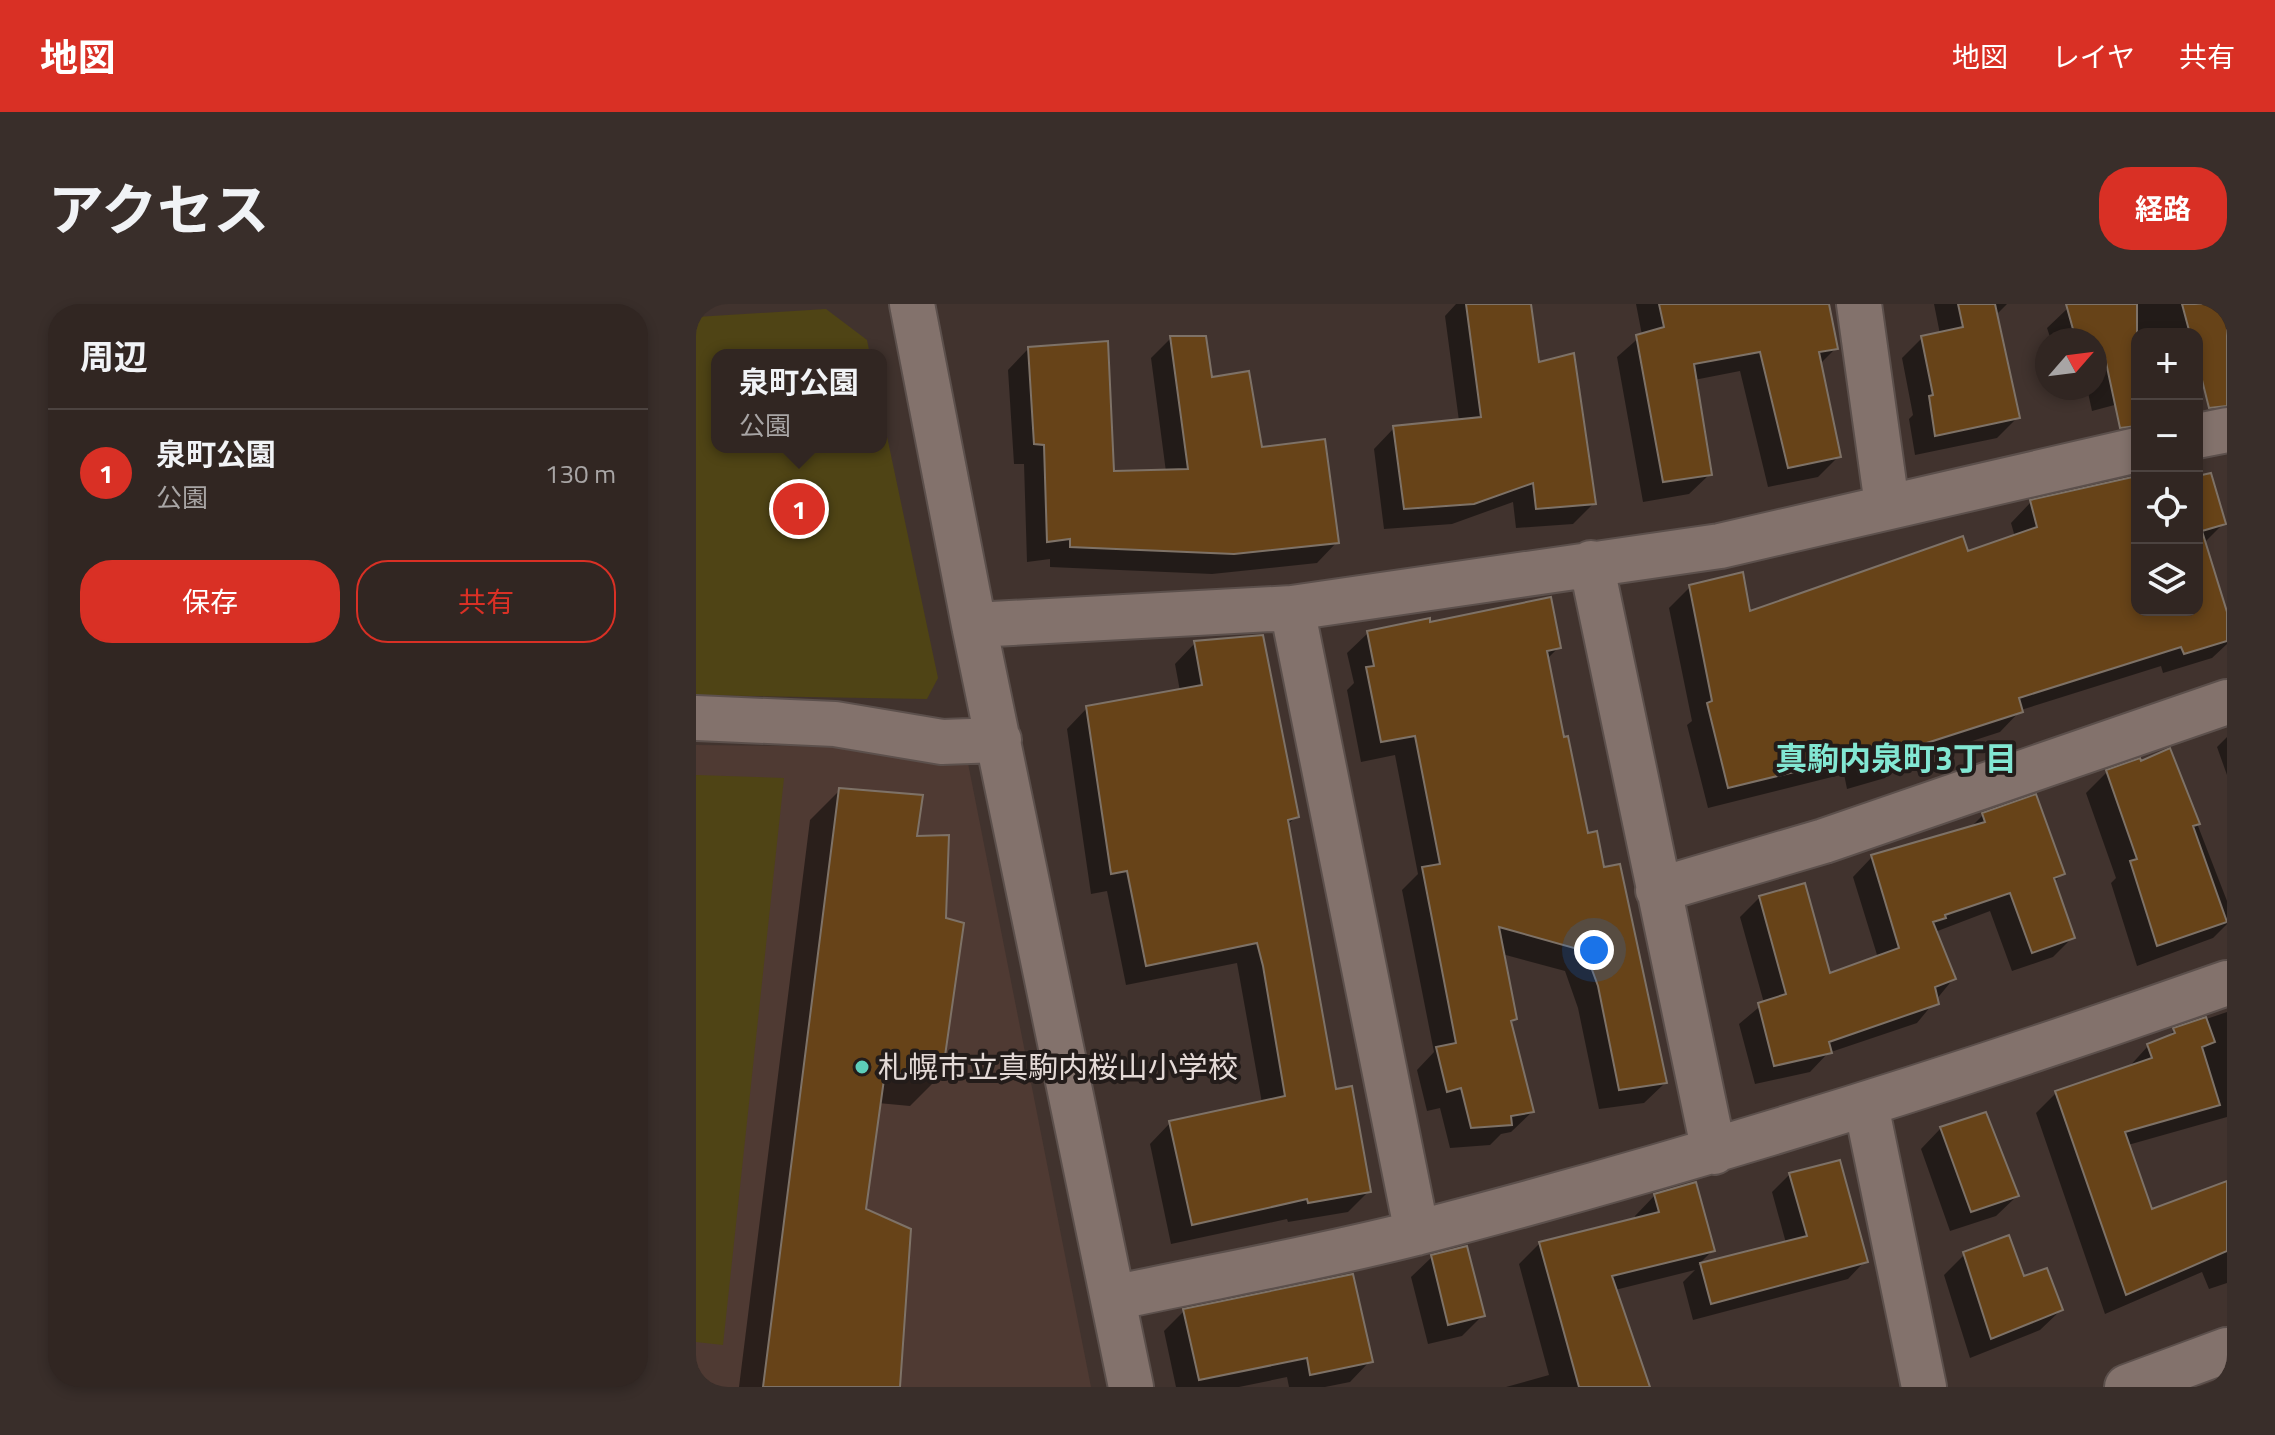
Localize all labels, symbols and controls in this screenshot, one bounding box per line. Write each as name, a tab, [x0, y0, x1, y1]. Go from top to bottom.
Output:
text: 地図	[40, 28, 116, 86]
text: 地図	[1952, 35, 2008, 78]
text: レイヤ	[2052, 35, 2135, 78]
text: 共有	[2179, 35, 2235, 78]
text: アクセス	[48, 167, 269, 252]
button: 経路	[2099, 167, 2227, 250]
north arrow	[2035, 328, 2107, 400]
map controls	[2131, 328, 2203, 616]
button: +	[2131, 328, 2203, 400]
text: 周辺	[80, 330, 148, 382]
popup	[711, 349, 887, 453]
text: 泉町公園	[739, 359, 859, 405]
button: −	[2131, 400, 2203, 472]
text: 公園	[739, 406, 791, 445]
text: 泉町公園	[156, 431, 276, 477]
text: 1	[99, 454, 113, 493]
text: 130 m	[545, 454, 616, 493]
button: locate	[2131, 472, 2203, 544]
text: 公園	[156, 478, 208, 517]
pin: 1	[773, 479, 825, 539]
button: layers	[2131, 544, 2203, 616]
button: 保存	[80, 560, 340, 643]
button: 共有	[356, 560, 616, 643]
district label: 真駒内泉町3丁目	[1775, 734, 2017, 782]
your location	[1574, 930, 1614, 970]
place label: 札幌市立真駒内桜山小学校	[878, 1044, 1238, 1090]
marker: 札幌市立真駒内桜山小学校	[853, 1058, 871, 1076]

